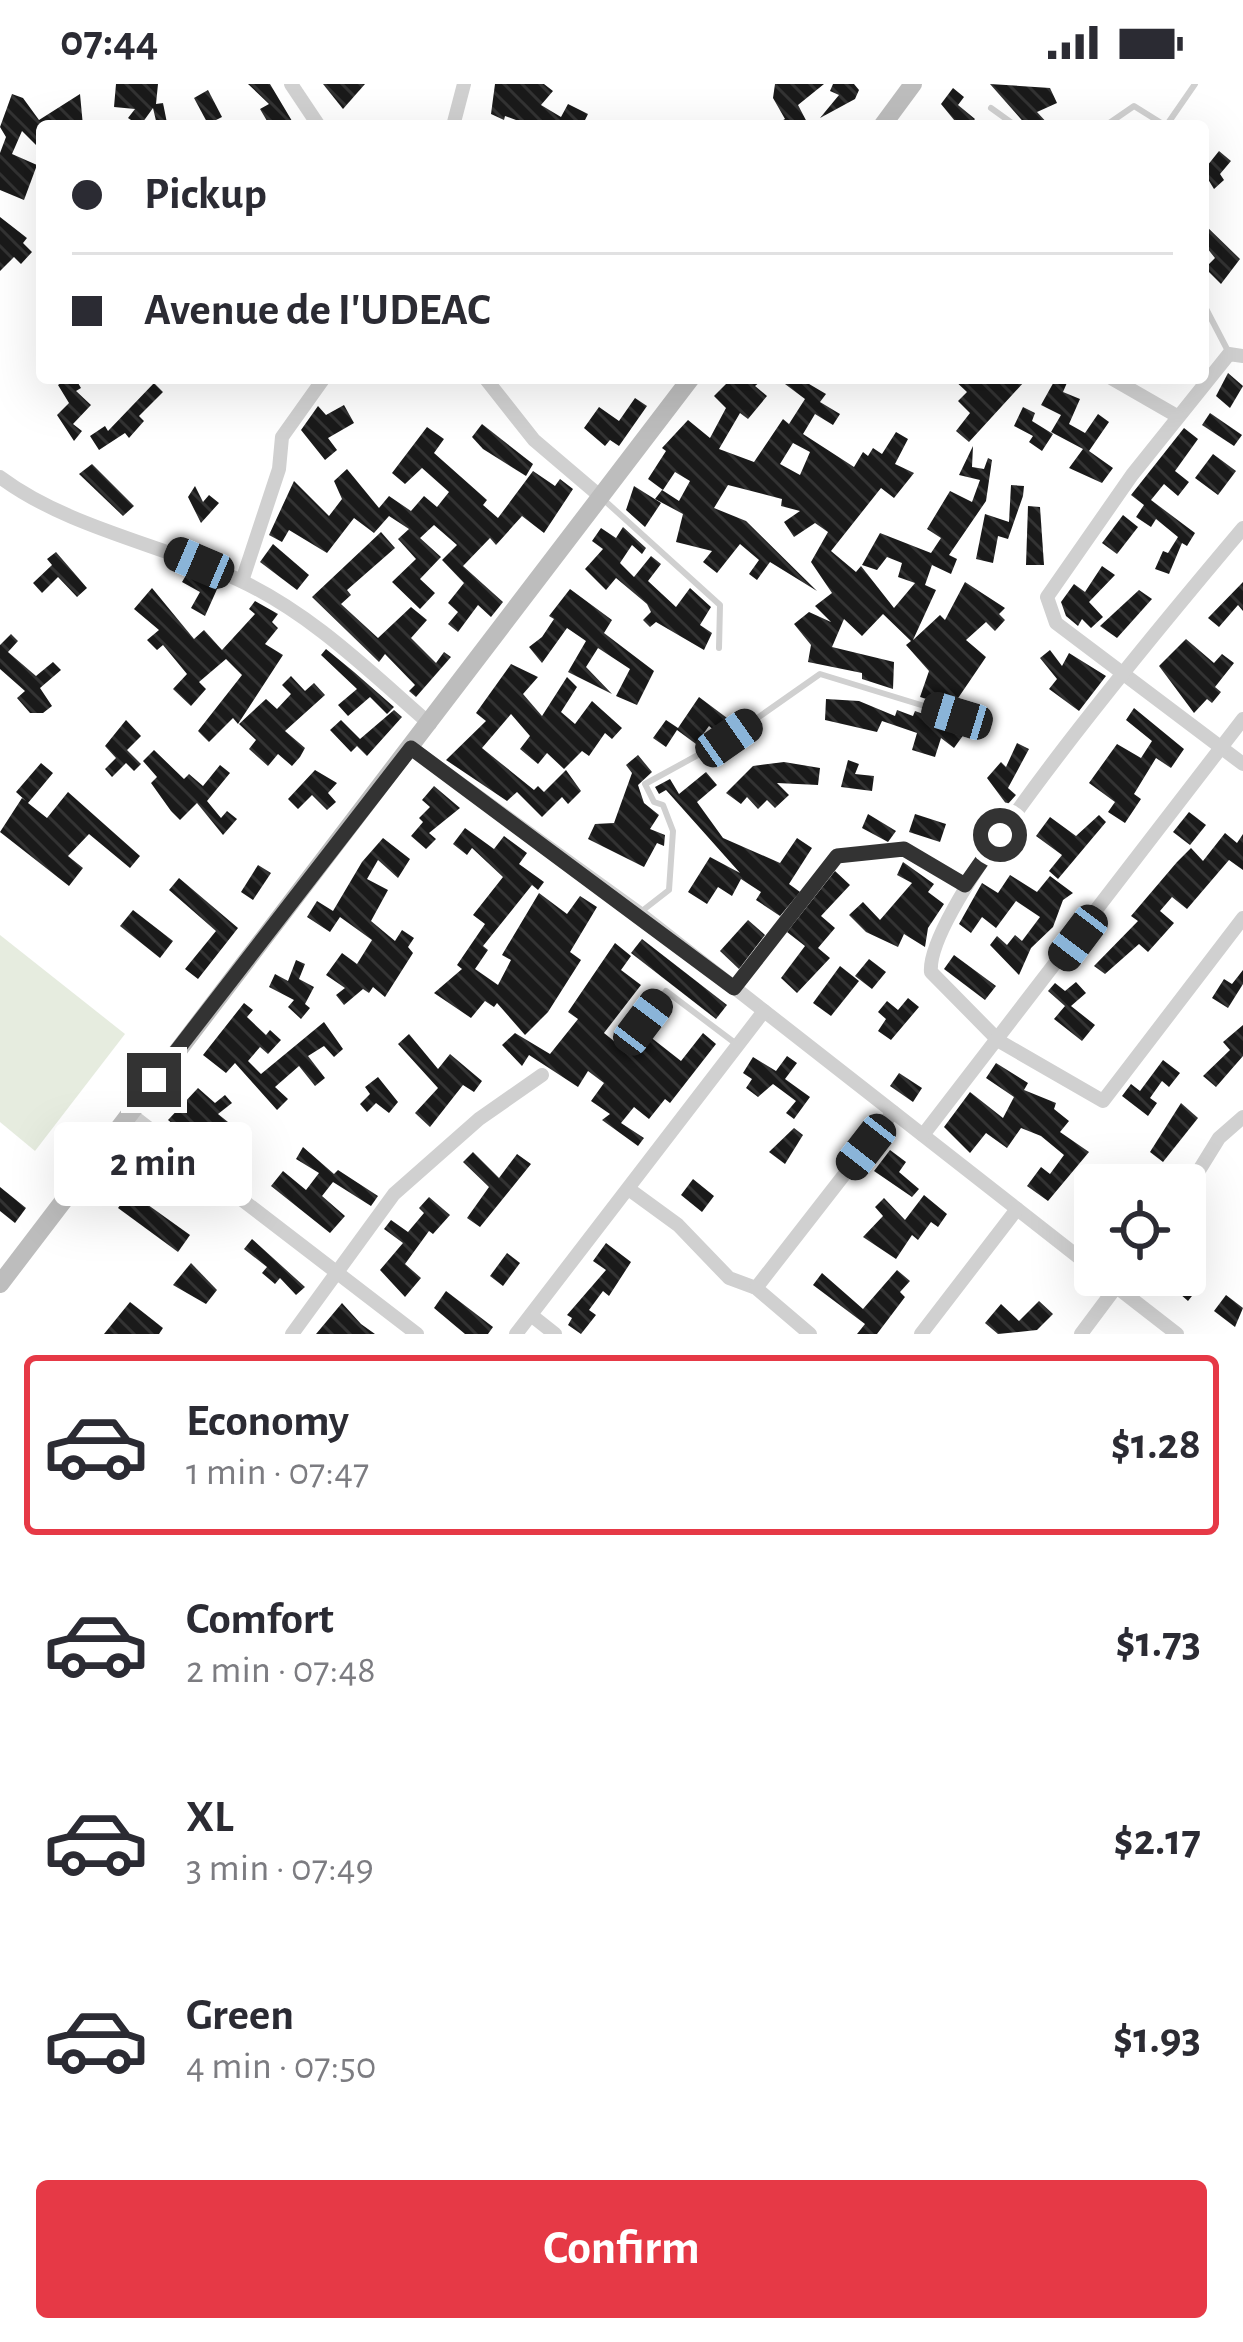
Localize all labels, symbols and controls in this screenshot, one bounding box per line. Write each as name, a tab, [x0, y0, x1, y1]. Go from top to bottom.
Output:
text: 07:44	[60, 19, 158, 64]
text: Pickup	[144, 172, 267, 217]
text: Avenue de I'UDEAC	[144, 288, 491, 333]
car	[159, 532, 239, 594]
car	[917, 688, 997, 744]
car	[689, 703, 769, 773]
route start	[973, 808, 1027, 862]
car	[1042, 898, 1114, 978]
car	[607, 982, 679, 1062]
route end	[127, 1053, 181, 1107]
car	[830, 1108, 902, 1186]
callout: 2 min	[55, 1122, 253, 1206]
text: 2 min	[110, 1144, 196, 1183]
map controls	[1074, 1164, 1206, 1296]
button: locate	[1074, 1164, 1206, 1296]
icon: car	[42, 1391, 150, 1499]
text: Economy	[186, 1399, 349, 1444]
text: $1.28	[1111, 1422, 1201, 1467]
text: 1 min · 07:47	[186, 1453, 369, 1492]
icon: car	[42, 1589, 150, 1697]
text: Comfort	[186, 1597, 334, 1642]
text: $1.73	[1115, 1620, 1201, 1665]
text: 2 min · 07:48	[186, 1651, 376, 1690]
icon: car	[42, 1787, 150, 1895]
text: XL	[186, 1795, 234, 1840]
text: $2.17	[1114, 1818, 1201, 1863]
text: 3 min · 07:49	[186, 1849, 374, 1888]
icon: car	[42, 1985, 150, 2093]
text: Green	[186, 1993, 294, 2038]
text: $1.93	[1113, 2016, 1201, 2061]
text: 4 min · 07:50	[186, 2047, 376, 2086]
button: Confirm	[36, 2180, 1207, 2318]

